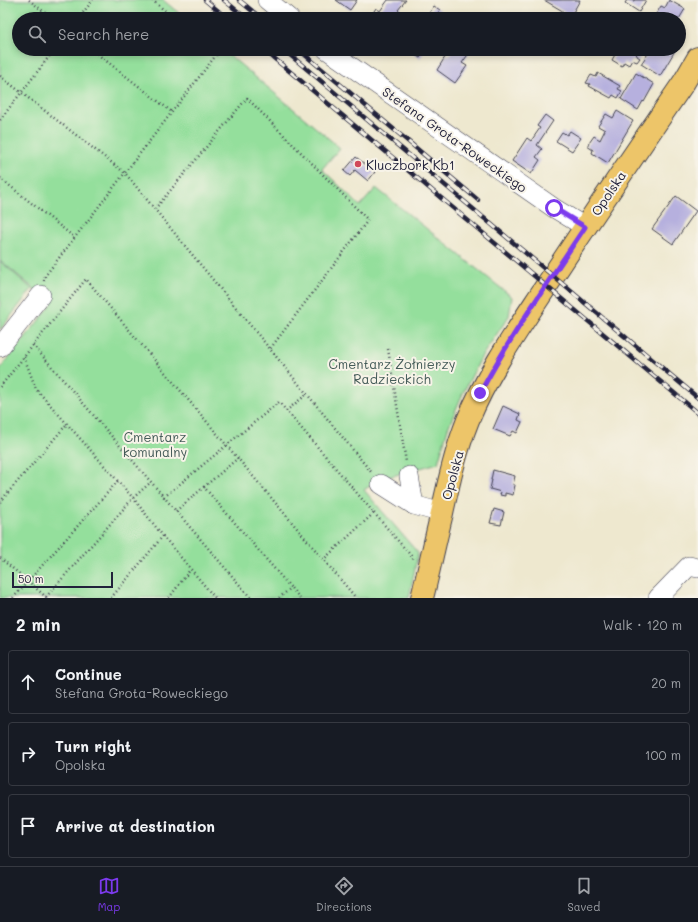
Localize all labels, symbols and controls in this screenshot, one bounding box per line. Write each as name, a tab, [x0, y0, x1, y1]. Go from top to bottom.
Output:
search box	[12, 12, 686, 56]
icon: search	[26, 23, 48, 45]
text: Search here	[58, 24, 149, 44]
street label: Stefana Grota-Roweckiego	[379, 82, 531, 196]
place label: Kluczbork Kb1	[366, 156, 455, 173]
marker: Kluczbork Kb1	[353, 159, 363, 169]
street label: Opolska	[587, 167, 629, 219]
route start	[545, 199, 563, 217]
park label: Cmentarz Żołnierzy Radzieckich	[329, 355, 456, 387]
route end	[471, 384, 489, 402]
park label: Cmentarz komunalny	[123, 428, 188, 460]
street label: Opolska	[437, 448, 467, 502]
scale bar	[12, 570, 113, 589]
text: 50 m	[18, 571, 44, 586]
text: 2 min	[16, 613, 61, 635]
text: Walk · 120 m	[603, 616, 682, 633]
text: Continue	[55, 664, 122, 684]
icon: ahead	[17, 671, 39, 693]
text: 20 m	[651, 674, 681, 691]
text: Stefana Grota-Roweckiego	[55, 684, 228, 701]
text: Turn right	[55, 736, 132, 756]
icon: right	[17, 743, 39, 765]
text: 100 m	[645, 746, 681, 763]
text: Opolska	[55, 756, 106, 773]
icon: arrive	[17, 815, 39, 837]
text: Arrive at destination	[55, 816, 215, 836]
tab: Map	[98, 875, 120, 914]
tab: Directions	[316, 875, 372, 914]
tab: Saved	[567, 875, 600, 914]

